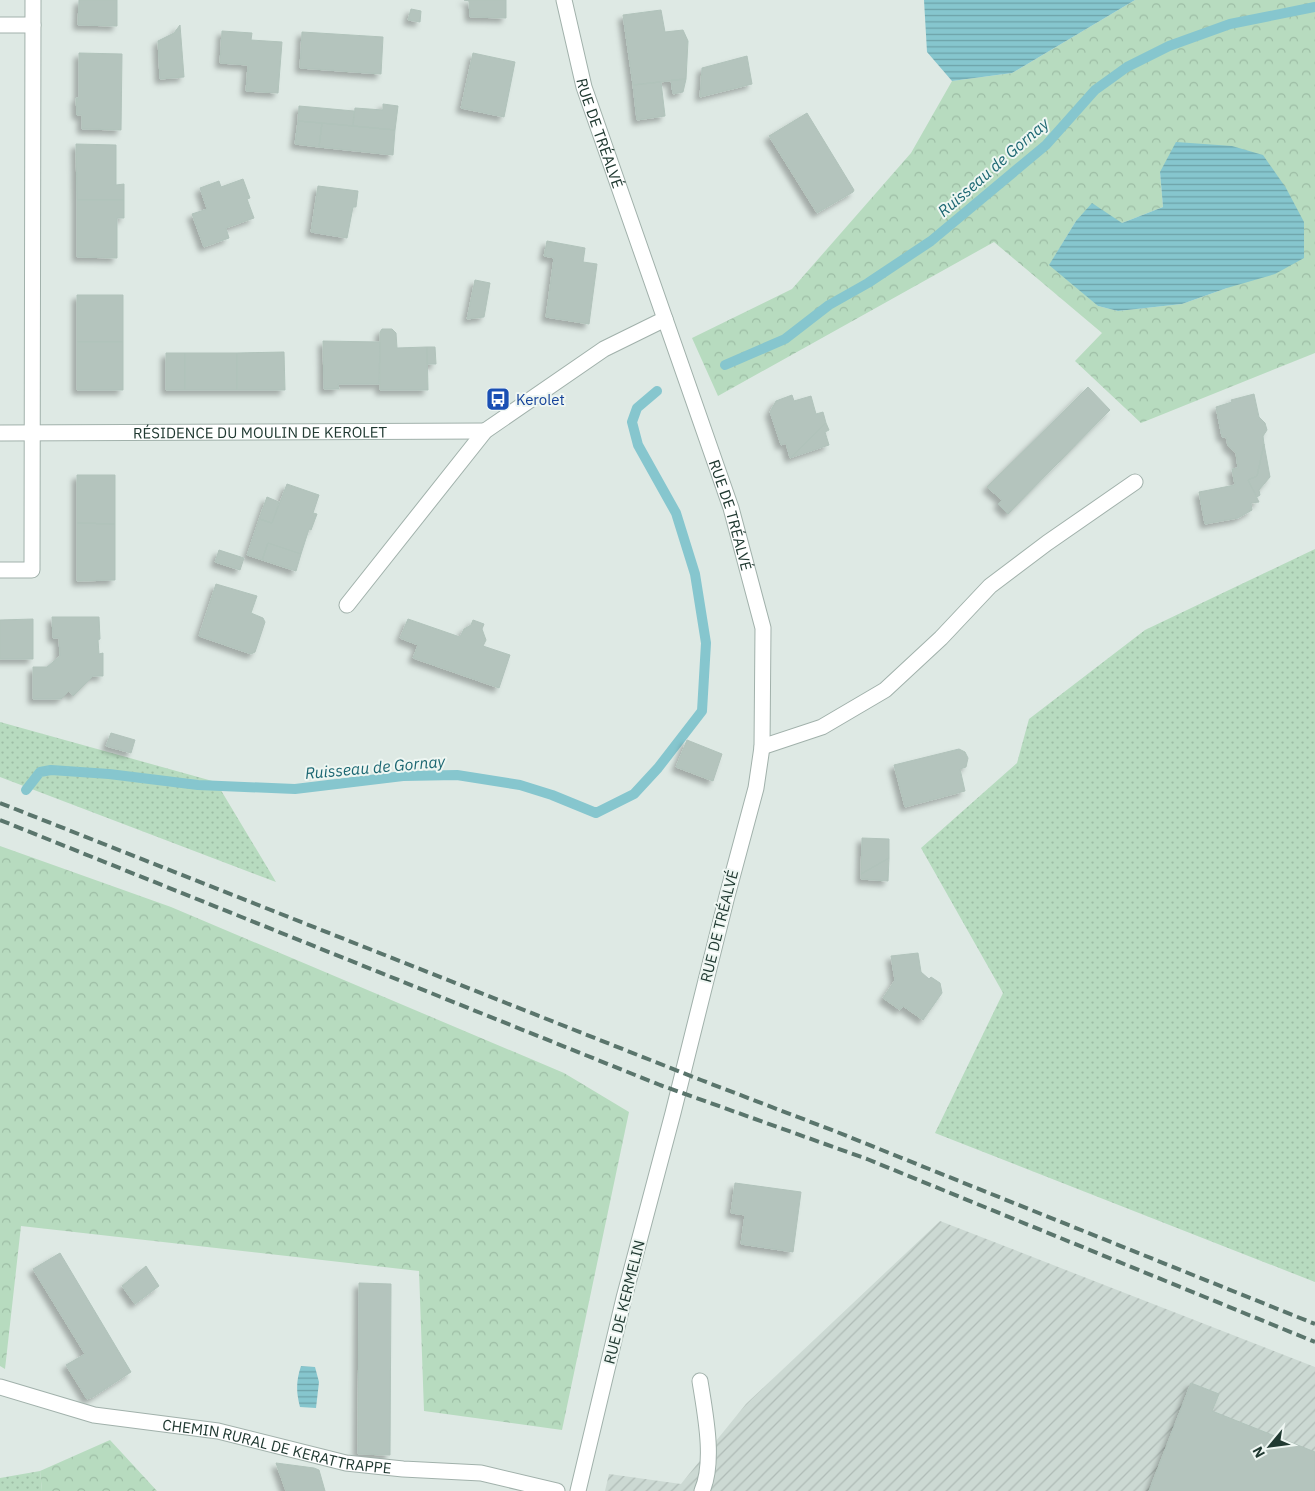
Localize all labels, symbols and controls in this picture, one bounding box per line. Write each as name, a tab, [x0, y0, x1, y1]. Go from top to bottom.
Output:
street label: RUE DE TRÉALVÉ	[573, 76, 628, 191]
water label: Ruisseau de Gornay	[933, 112, 1054, 221]
bus stop icon: Kerolet	[485, 386, 511, 412]
place label: Kerolet	[516, 390, 565, 409]
street label: RÉSIDENCE DU MOULIN DE KEROLET	[133, 422, 388, 442]
street label: RUE DE TRÉALVÉ	[705, 457, 757, 573]
water label: Ruisseau de Gornay	[304, 751, 447, 783]
street label: RUE DE TRÉALVÉ	[696, 868, 742, 984]
street label: RUE DE KERMELIN	[599, 1238, 649, 1366]
street label: CHEMIN RURAL DE KERATTRAPPE	[161, 1414, 392, 1477]
north arrow	[1245, 1421, 1295, 1471]
text: N	[1248, 1444, 1269, 1461]

